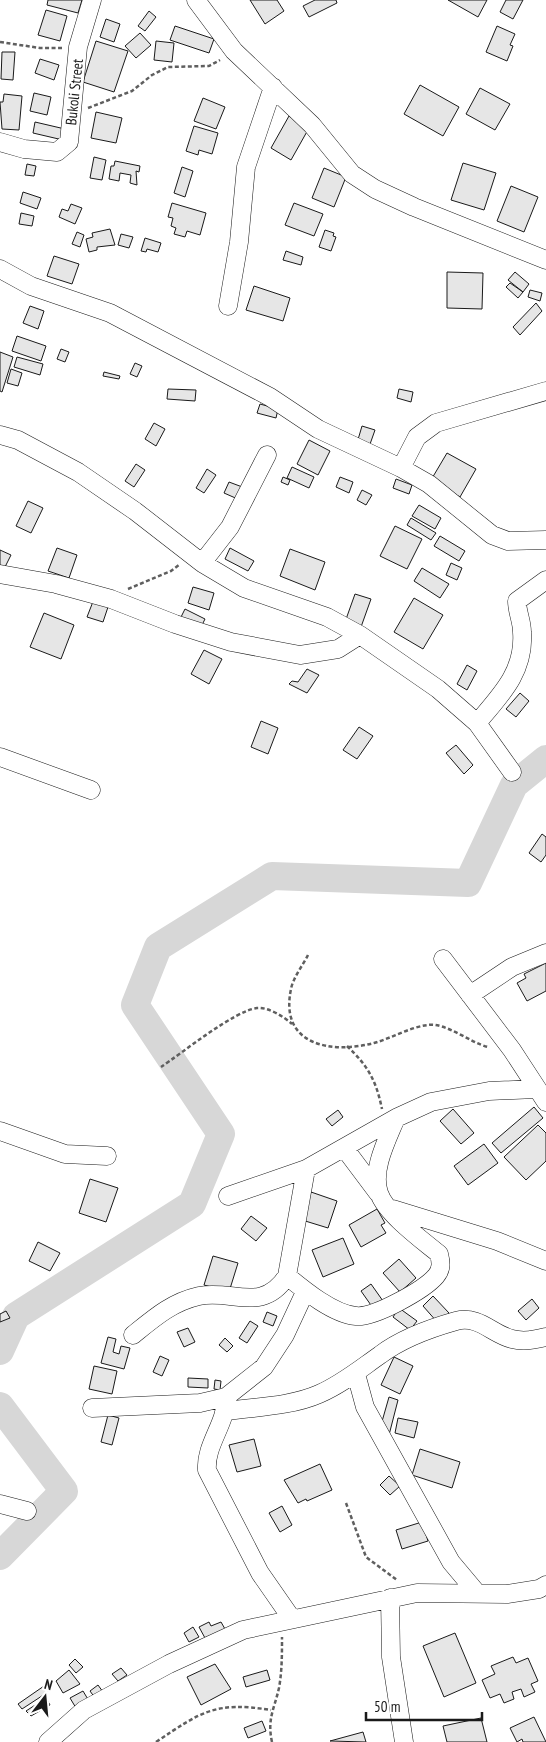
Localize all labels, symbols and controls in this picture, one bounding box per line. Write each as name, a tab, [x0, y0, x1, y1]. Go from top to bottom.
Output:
street label: Bukoli Street	[61, 58, 87, 126]
north arrow	[20, 1672, 70, 1722]
text: N	[42, 1675, 55, 1694]
scale bar	[366, 1690, 482, 1722]
text: 50 m	[374, 1697, 400, 1716]

